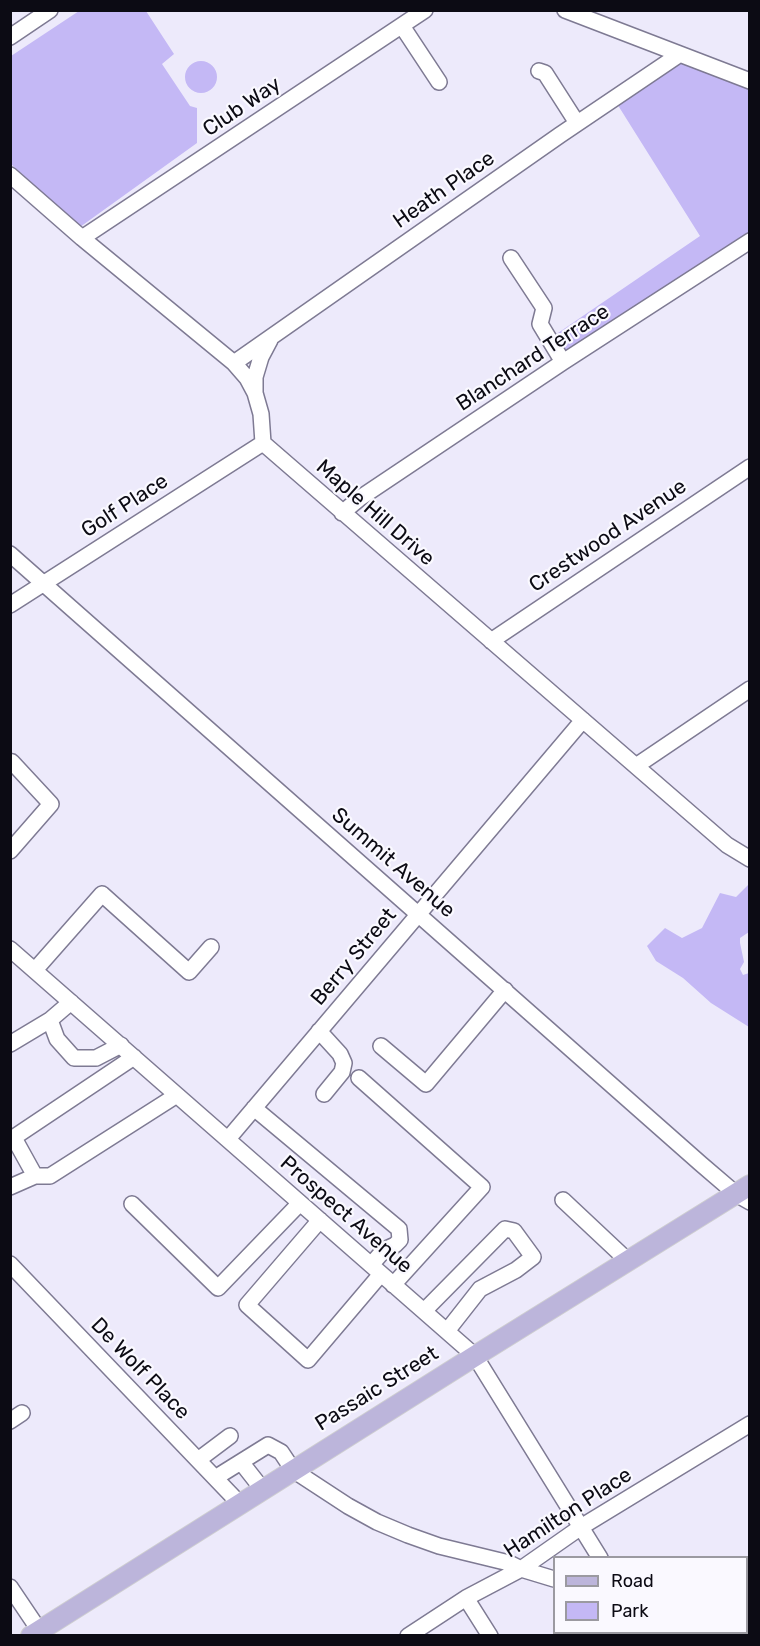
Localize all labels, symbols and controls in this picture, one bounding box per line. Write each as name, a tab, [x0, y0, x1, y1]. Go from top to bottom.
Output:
street label: Club Way	[198, 72, 286, 142]
street label: Heath Place	[388, 146, 500, 234]
street label: Blanchard Terrace	[452, 299, 614, 417]
street label: Maple Hill Drive	[311, 455, 439, 571]
street label: Golf Place	[77, 469, 173, 543]
street label: Crestwood Avenue	[525, 474, 691, 598]
street label: Summit Avenue	[326, 803, 460, 923]
street label: Berry Street	[306, 903, 402, 1011]
street label: Prospect Avenue	[275, 1151, 417, 1279]
street label: De Wolf Place	[85, 1313, 195, 1425]
street label: Passaic Street	[311, 1341, 443, 1437]
street label: Hamilton Place	[499, 1462, 637, 1564]
legend	[553, 1556, 748, 1634]
text: Road	[611, 1570, 654, 1592]
text: Park	[611, 1600, 648, 1622]

